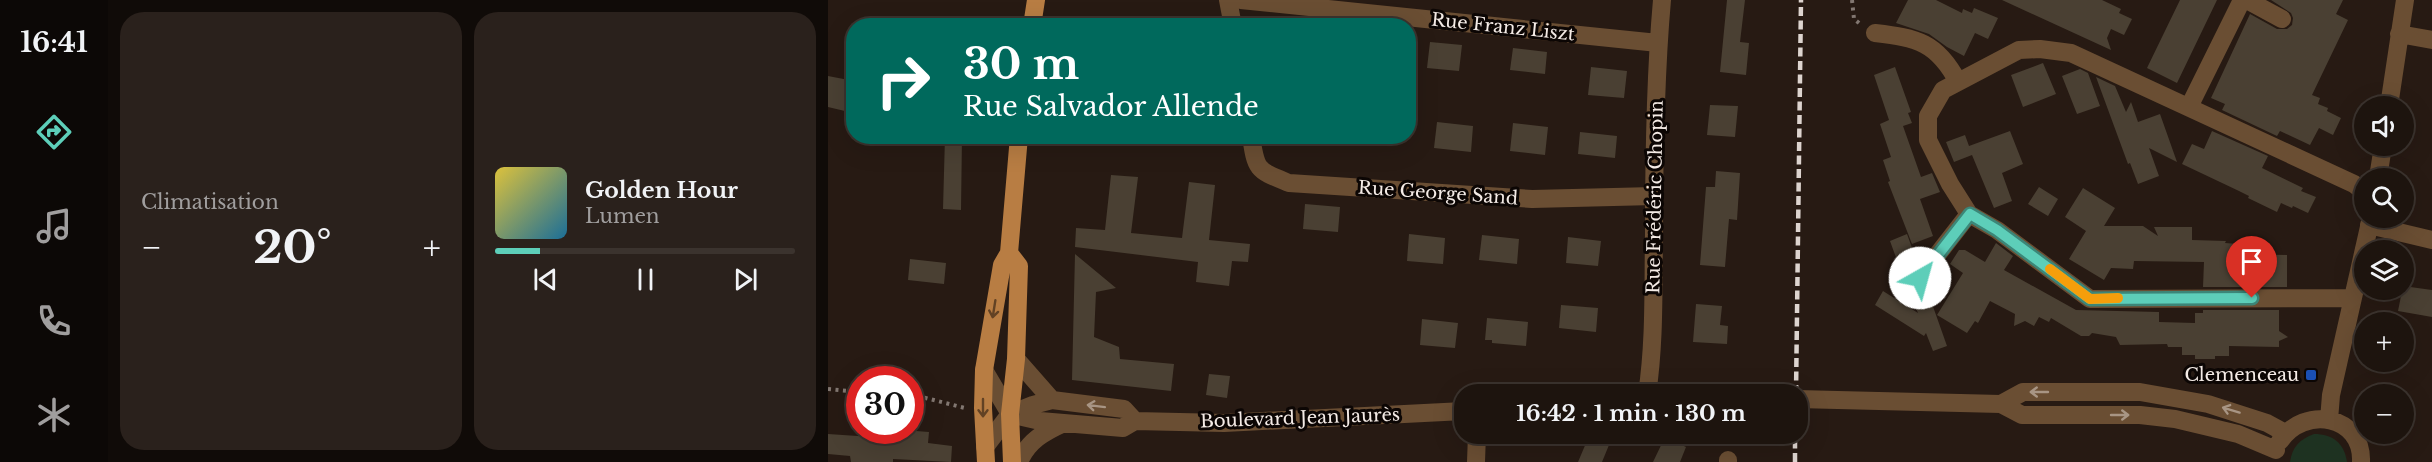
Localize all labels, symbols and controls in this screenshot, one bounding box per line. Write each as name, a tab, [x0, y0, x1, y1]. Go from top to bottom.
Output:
street label: Rue Franz Liszt	[1430, 9, 1576, 45]
text: 16:41	[20, 26, 88, 59]
text: 30 m	[963, 38, 1079, 90]
icon: right	[864, 42, 942, 120]
text: Rue Salvador Allende	[963, 90, 1259, 123]
map controls	[2354, 96, 2414, 444]
button: sound	[2354, 96, 2414, 156]
street label: Rue Frédéric Chopin	[1642, 100, 1668, 294]
icon: directions	[33, 111, 75, 153]
button: search	[2354, 168, 2414, 228]
street label: Rue George Sand	[1357, 176, 1519, 210]
text: Golden Hour	[585, 177, 738, 204]
text: Climatisation	[141, 190, 279, 214]
text: Lumen	[585, 204, 660, 228]
icon: music	[33, 205, 75, 247]
text: 20°	[253, 219, 332, 275]
text: −	[141, 227, 162, 268]
text: +	[423, 227, 441, 268]
pin	[2226, 236, 2277, 298]
button: layers	[2354, 240, 2414, 300]
icon: arrive	[2235, 245, 2268, 278]
position arrow	[1888, 246, 1952, 310]
icon: previous	[529, 263, 562, 296]
icon: pause	[629, 263, 662, 296]
icon: next	[729, 263, 762, 296]
one-way arrow	[989, 298, 1000, 318]
icon: phone	[33, 300, 75, 342]
button: +	[2354, 312, 2414, 372]
place label: Clemenceau	[2184, 364, 2299, 386]
speed limit sign: 30	[846, 366, 924, 444]
marker: Clemenceau	[2304, 368, 2318, 382]
button: −	[2354, 384, 2414, 444]
one-way arrow	[2029, 386, 2049, 398]
icon: climate	[33, 394, 75, 436]
one-way arrow	[977, 398, 989, 418]
one-way arrow	[1087, 400, 1106, 411]
text: 16:42 · 1 min · 130 m	[1516, 400, 1746, 427]
street label: Boulevard Jean Jaurès	[1200, 404, 1400, 432]
one-way arrow	[2222, 404, 2241, 415]
one-way arrow	[2109, 409, 2129, 421]

